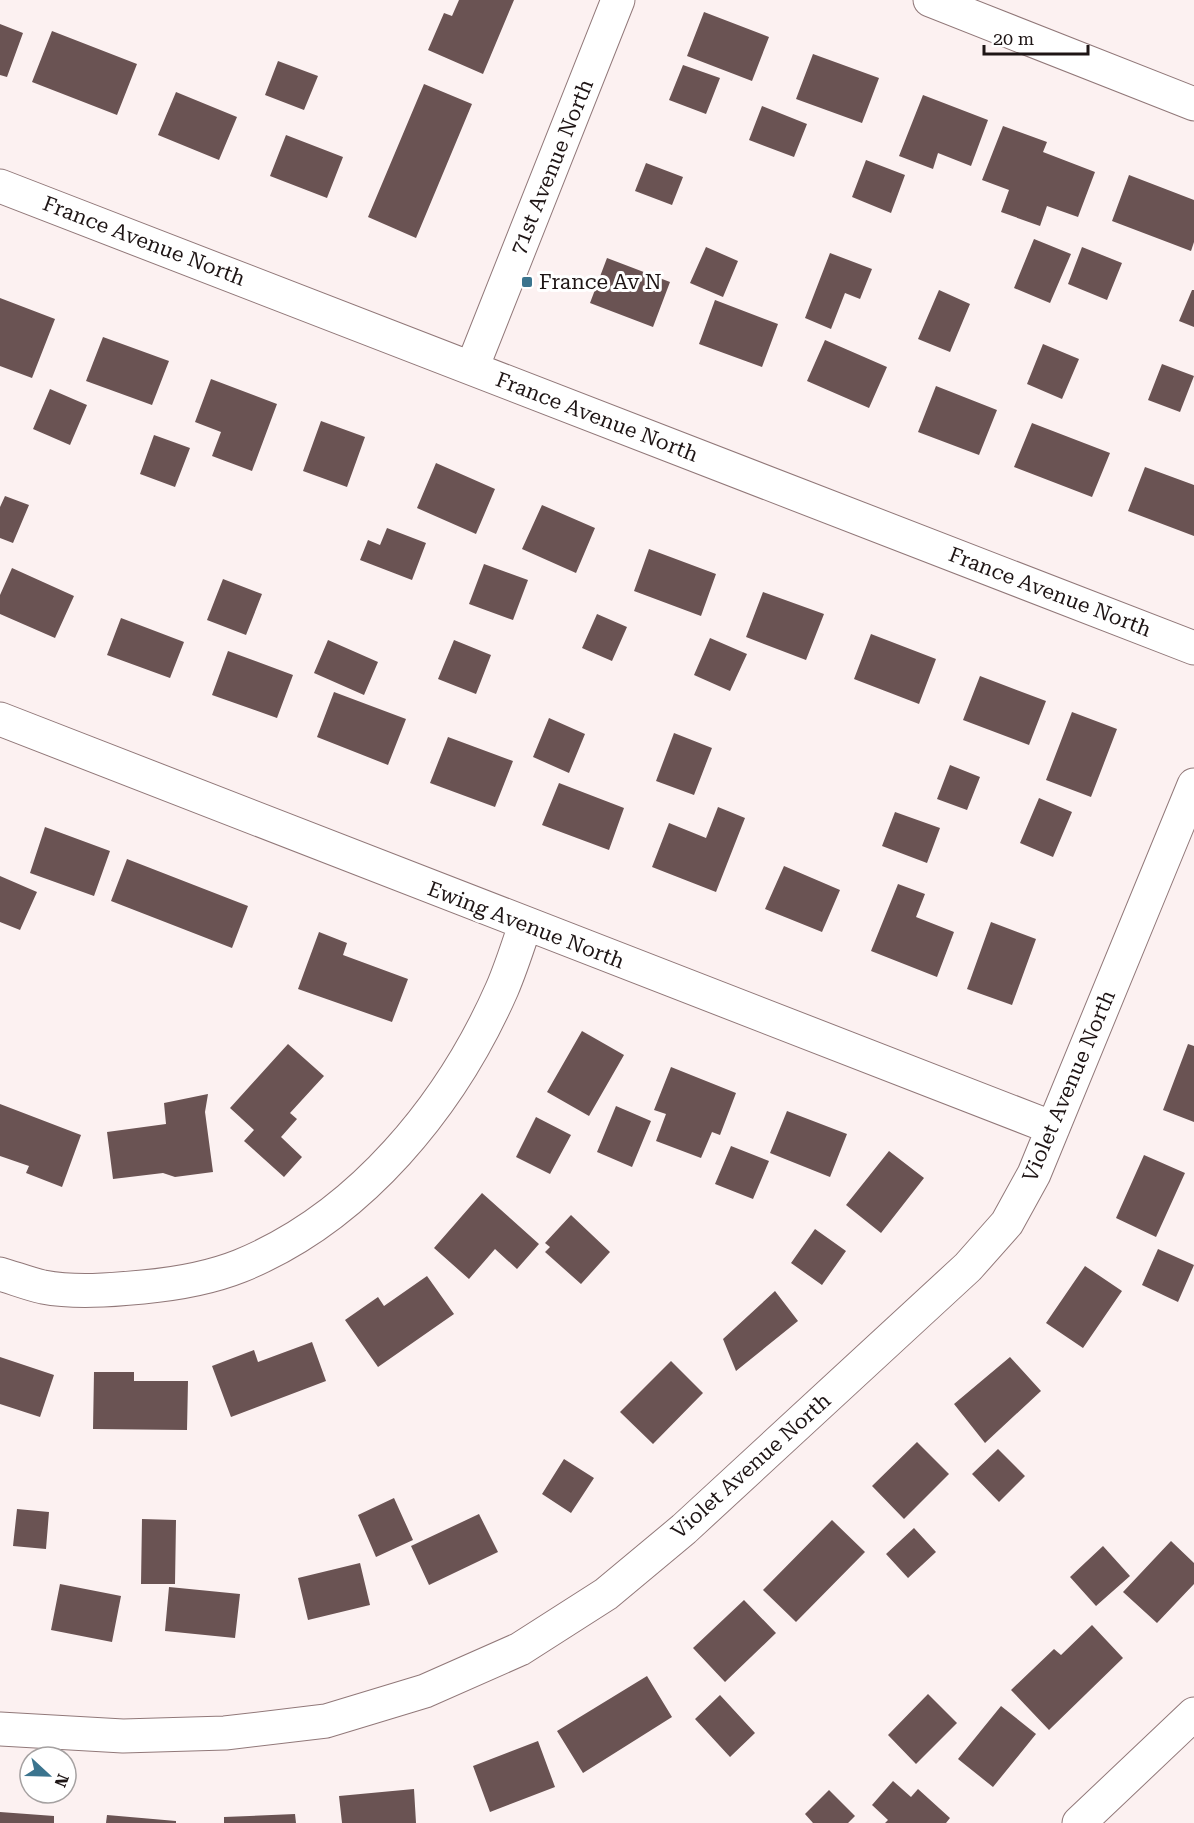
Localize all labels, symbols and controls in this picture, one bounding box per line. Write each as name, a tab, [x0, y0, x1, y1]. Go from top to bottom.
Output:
scale bar	[984, 18, 1088, 56]
text: 20 m	[993, 28, 1034, 49]
street label: 71st Avenue North	[506, 75, 598, 258]
street label: France Avenue North	[39, 191, 249, 291]
place label: France Av N	[539, 270, 662, 294]
marker: France Av N	[520, 275, 534, 289]
street label: France Avenue North	[492, 367, 702, 467]
street label: France Avenue North	[945, 542, 1155, 642]
street label: Ewing Avenue North	[424, 876, 628, 974]
street label: Violet Avenue North	[1018, 986, 1120, 1185]
street label: Violet Avenue North	[666, 1388, 836, 1544]
north arrow	[18, 1745, 78, 1805]
text: N	[50, 1771, 73, 1790]

